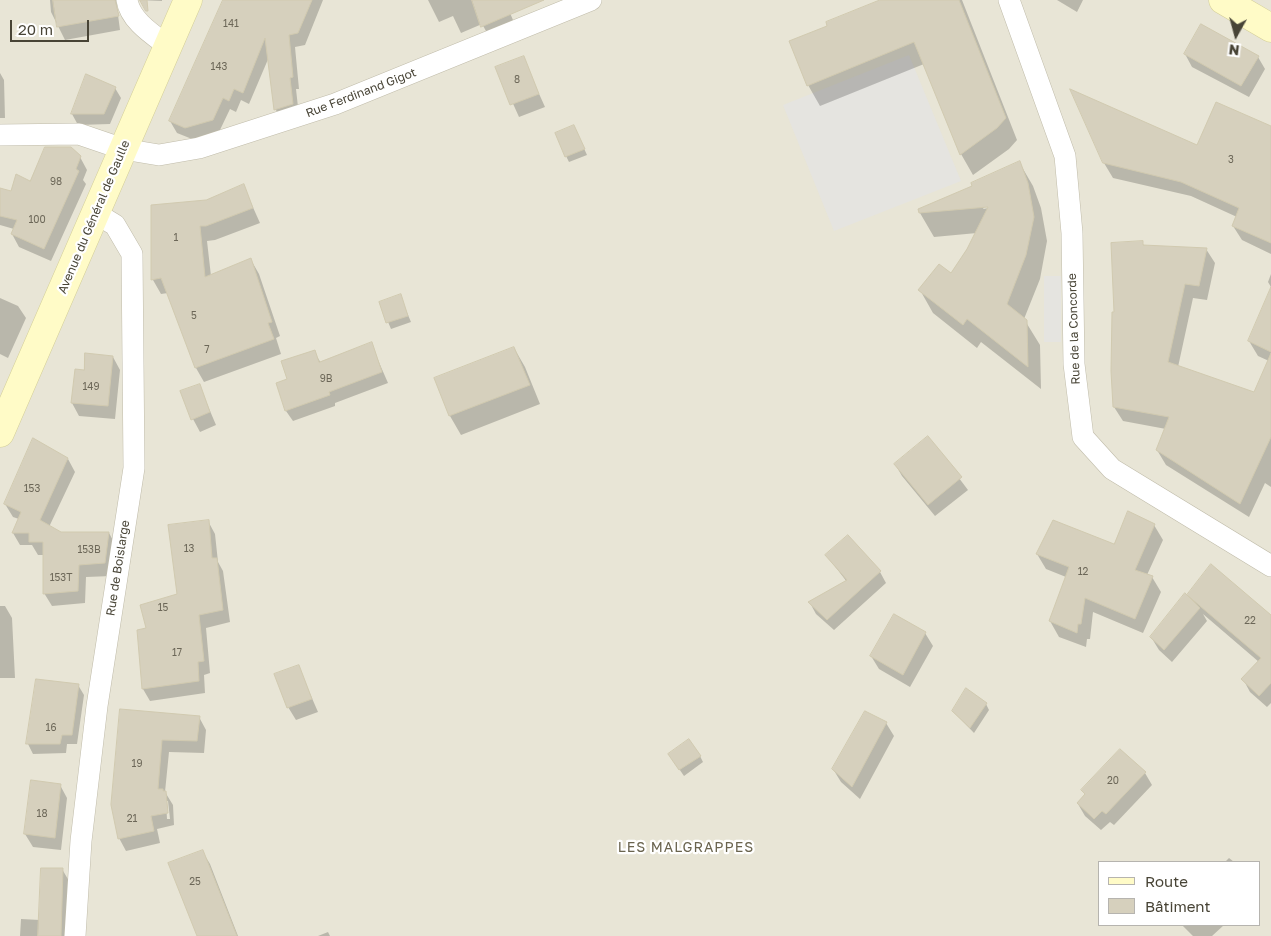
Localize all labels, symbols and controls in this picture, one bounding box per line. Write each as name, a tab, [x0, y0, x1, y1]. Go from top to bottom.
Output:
scale bar	[12, 10, 91, 42]
north arrow	[1211, 10, 1261, 60]
house number: 141	[223, 18, 239, 30]
text: 20 m	[18, 20, 53, 38]
text: N	[1228, 41, 1240, 59]
house number: 143	[211, 61, 227, 73]
street label: Rue Ferdinand Gigot	[304, 65, 418, 121]
house number: 8	[514, 74, 520, 86]
street label: Avenue du Général de Gaulle	[55, 138, 133, 296]
house number: 3	[1228, 154, 1234, 166]
house number: 98	[50, 176, 62, 188]
house number: 100	[28, 214, 46, 226]
house number: 1	[174, 232, 178, 244]
street label: Rue de la Concorde	[1065, 273, 1083, 385]
house number: 5	[191, 310, 197, 322]
house number: 7	[204, 344, 210, 356]
house number: 9B	[320, 373, 332, 385]
house number: 149	[83, 381, 99, 393]
house number: 153	[24, 483, 40, 495]
street label: Rue de Boislarge	[103, 519, 133, 617]
house number: 13	[184, 543, 194, 555]
house number: 153B	[77, 544, 101, 556]
house number: 12	[1078, 566, 1088, 578]
house number: 153T	[50, 572, 72, 584]
house number: 15	[158, 602, 168, 614]
house number: 22	[1244, 615, 1256, 627]
house number: 17	[172, 647, 182, 659]
house number: 16	[46, 722, 56, 734]
house number: 19	[132, 758, 142, 770]
house number: 20	[1107, 775, 1119, 787]
house number: 18	[37, 808, 47, 820]
house number: 21	[127, 813, 137, 825]
district label: LES MALGRAPPES	[616, 840, 756, 856]
legend	[1098, 861, 1261, 926]
text: Route	[1145, 872, 1188, 890]
house number: 25	[189, 876, 201, 888]
text: Bâtiment	[1145, 897, 1210, 915]

